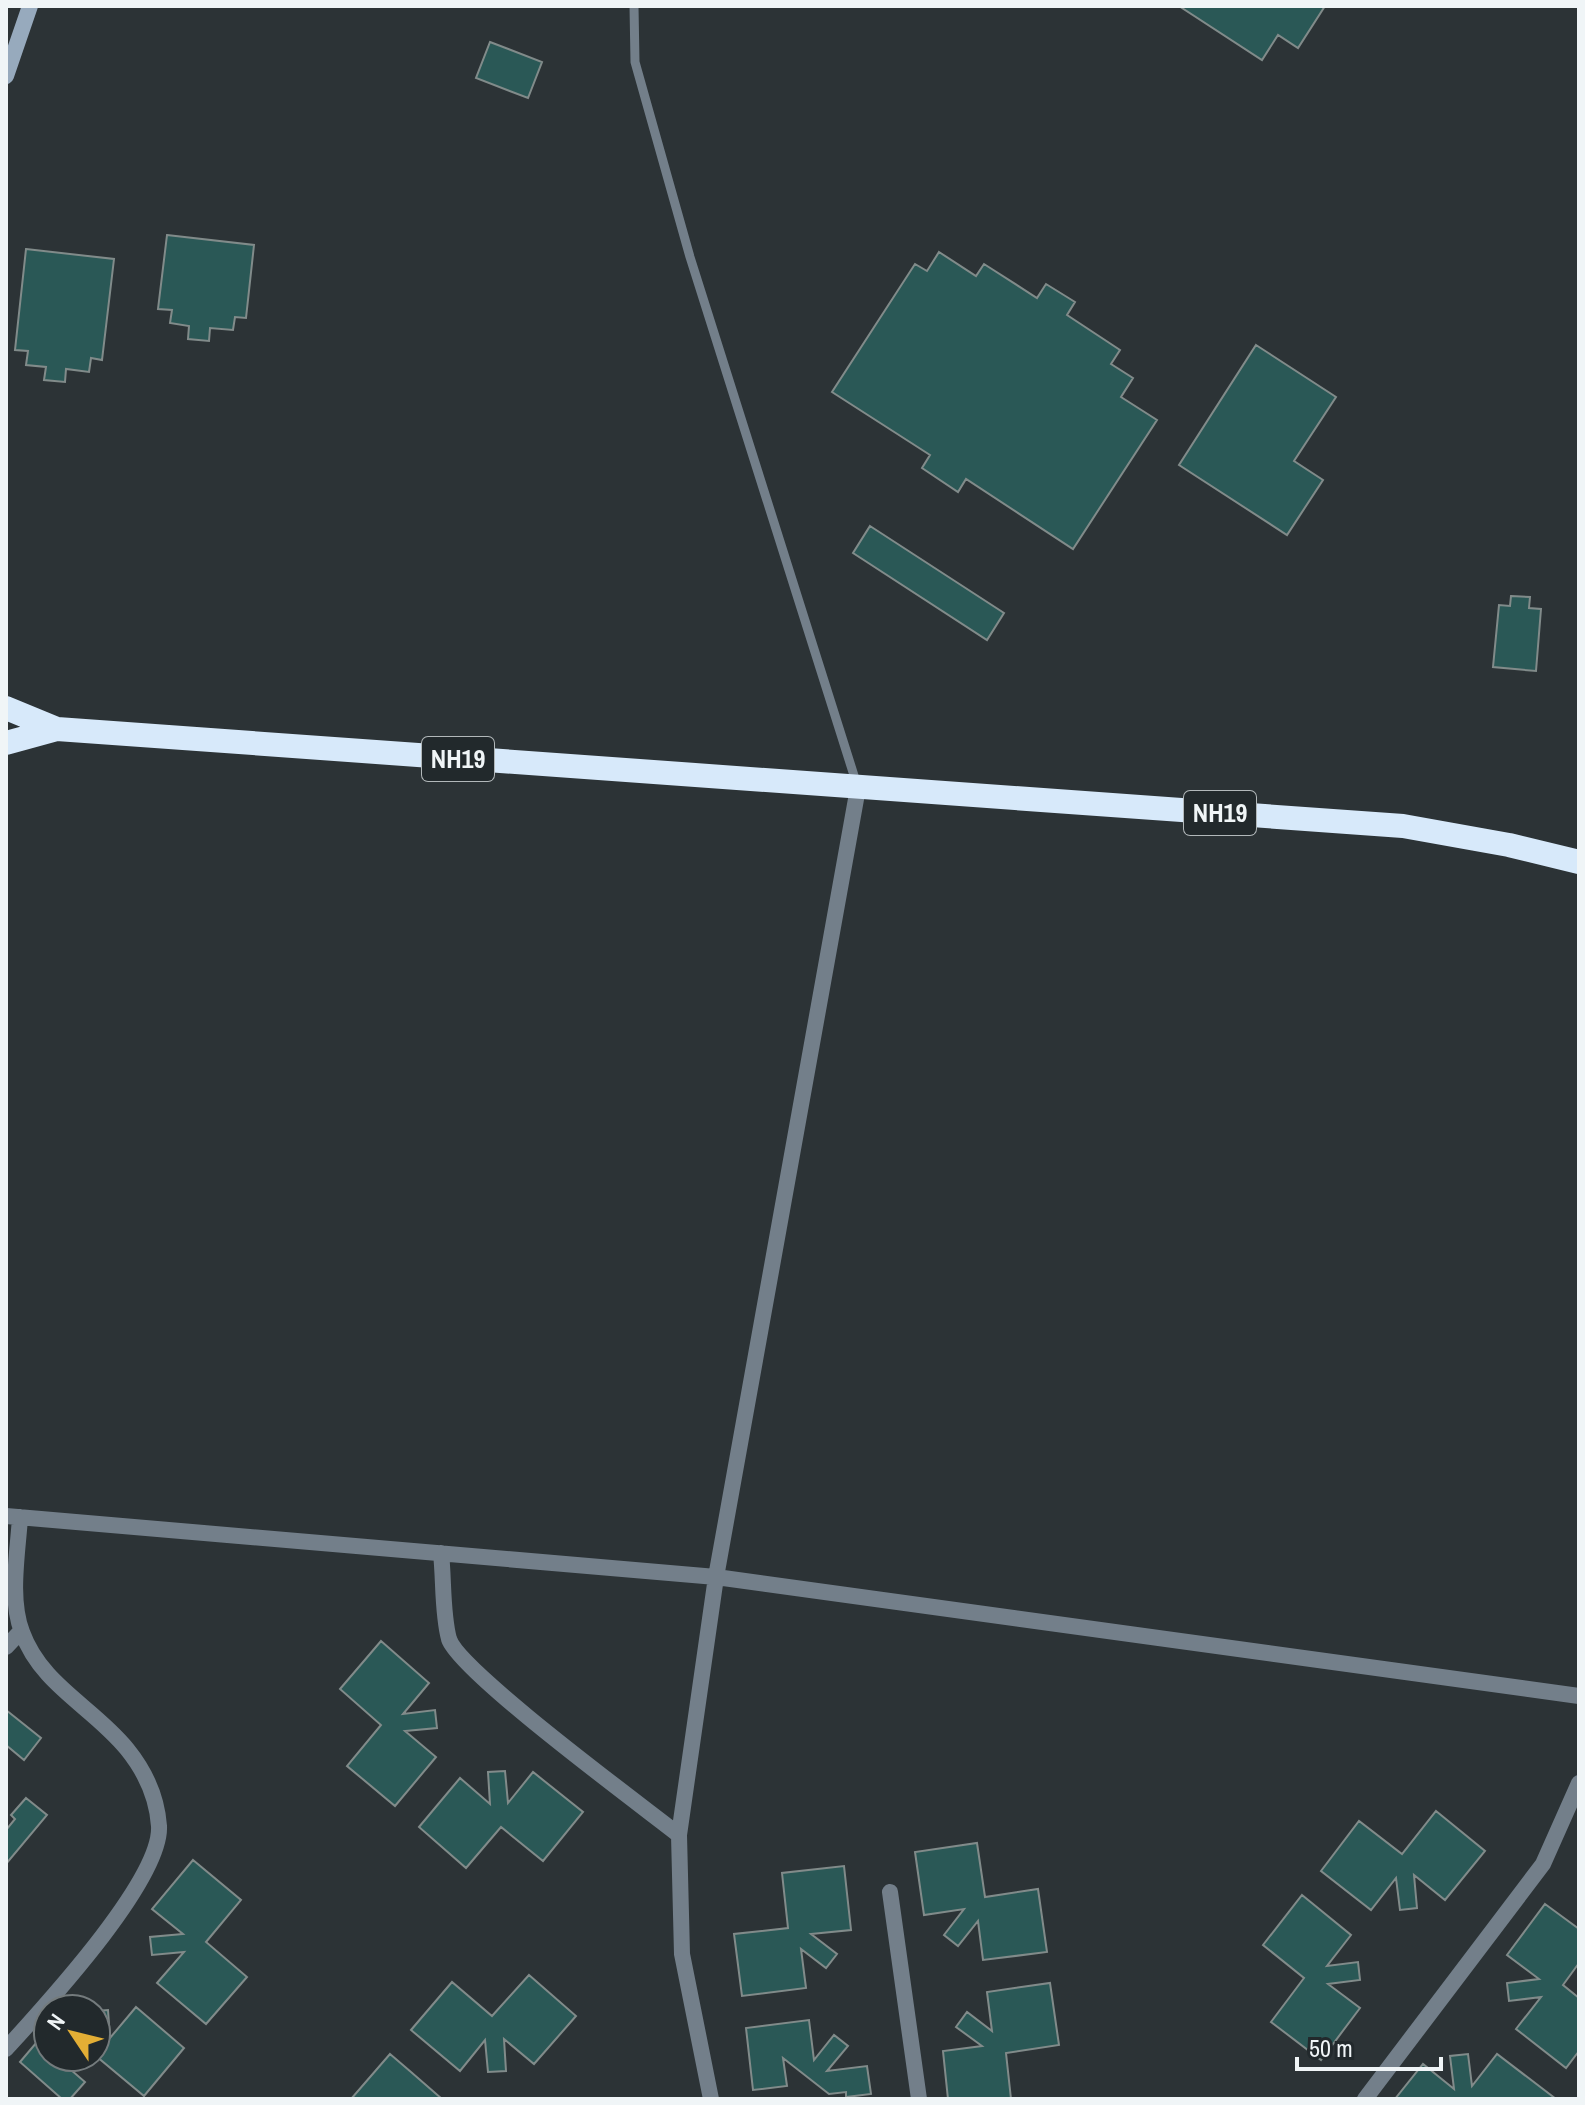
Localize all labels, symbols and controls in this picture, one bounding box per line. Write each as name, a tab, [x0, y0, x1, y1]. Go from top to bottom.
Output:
road number: NH19	[422, 737, 494, 781]
road number: NH19	[1184, 791, 1256, 835]
north arrow	[32, 1993, 112, 2073]
text: N	[40, 2008, 72, 2035]
scale bar	[1297, 2021, 1441, 2071]
text: 50 m	[1309, 2032, 1353, 2064]

